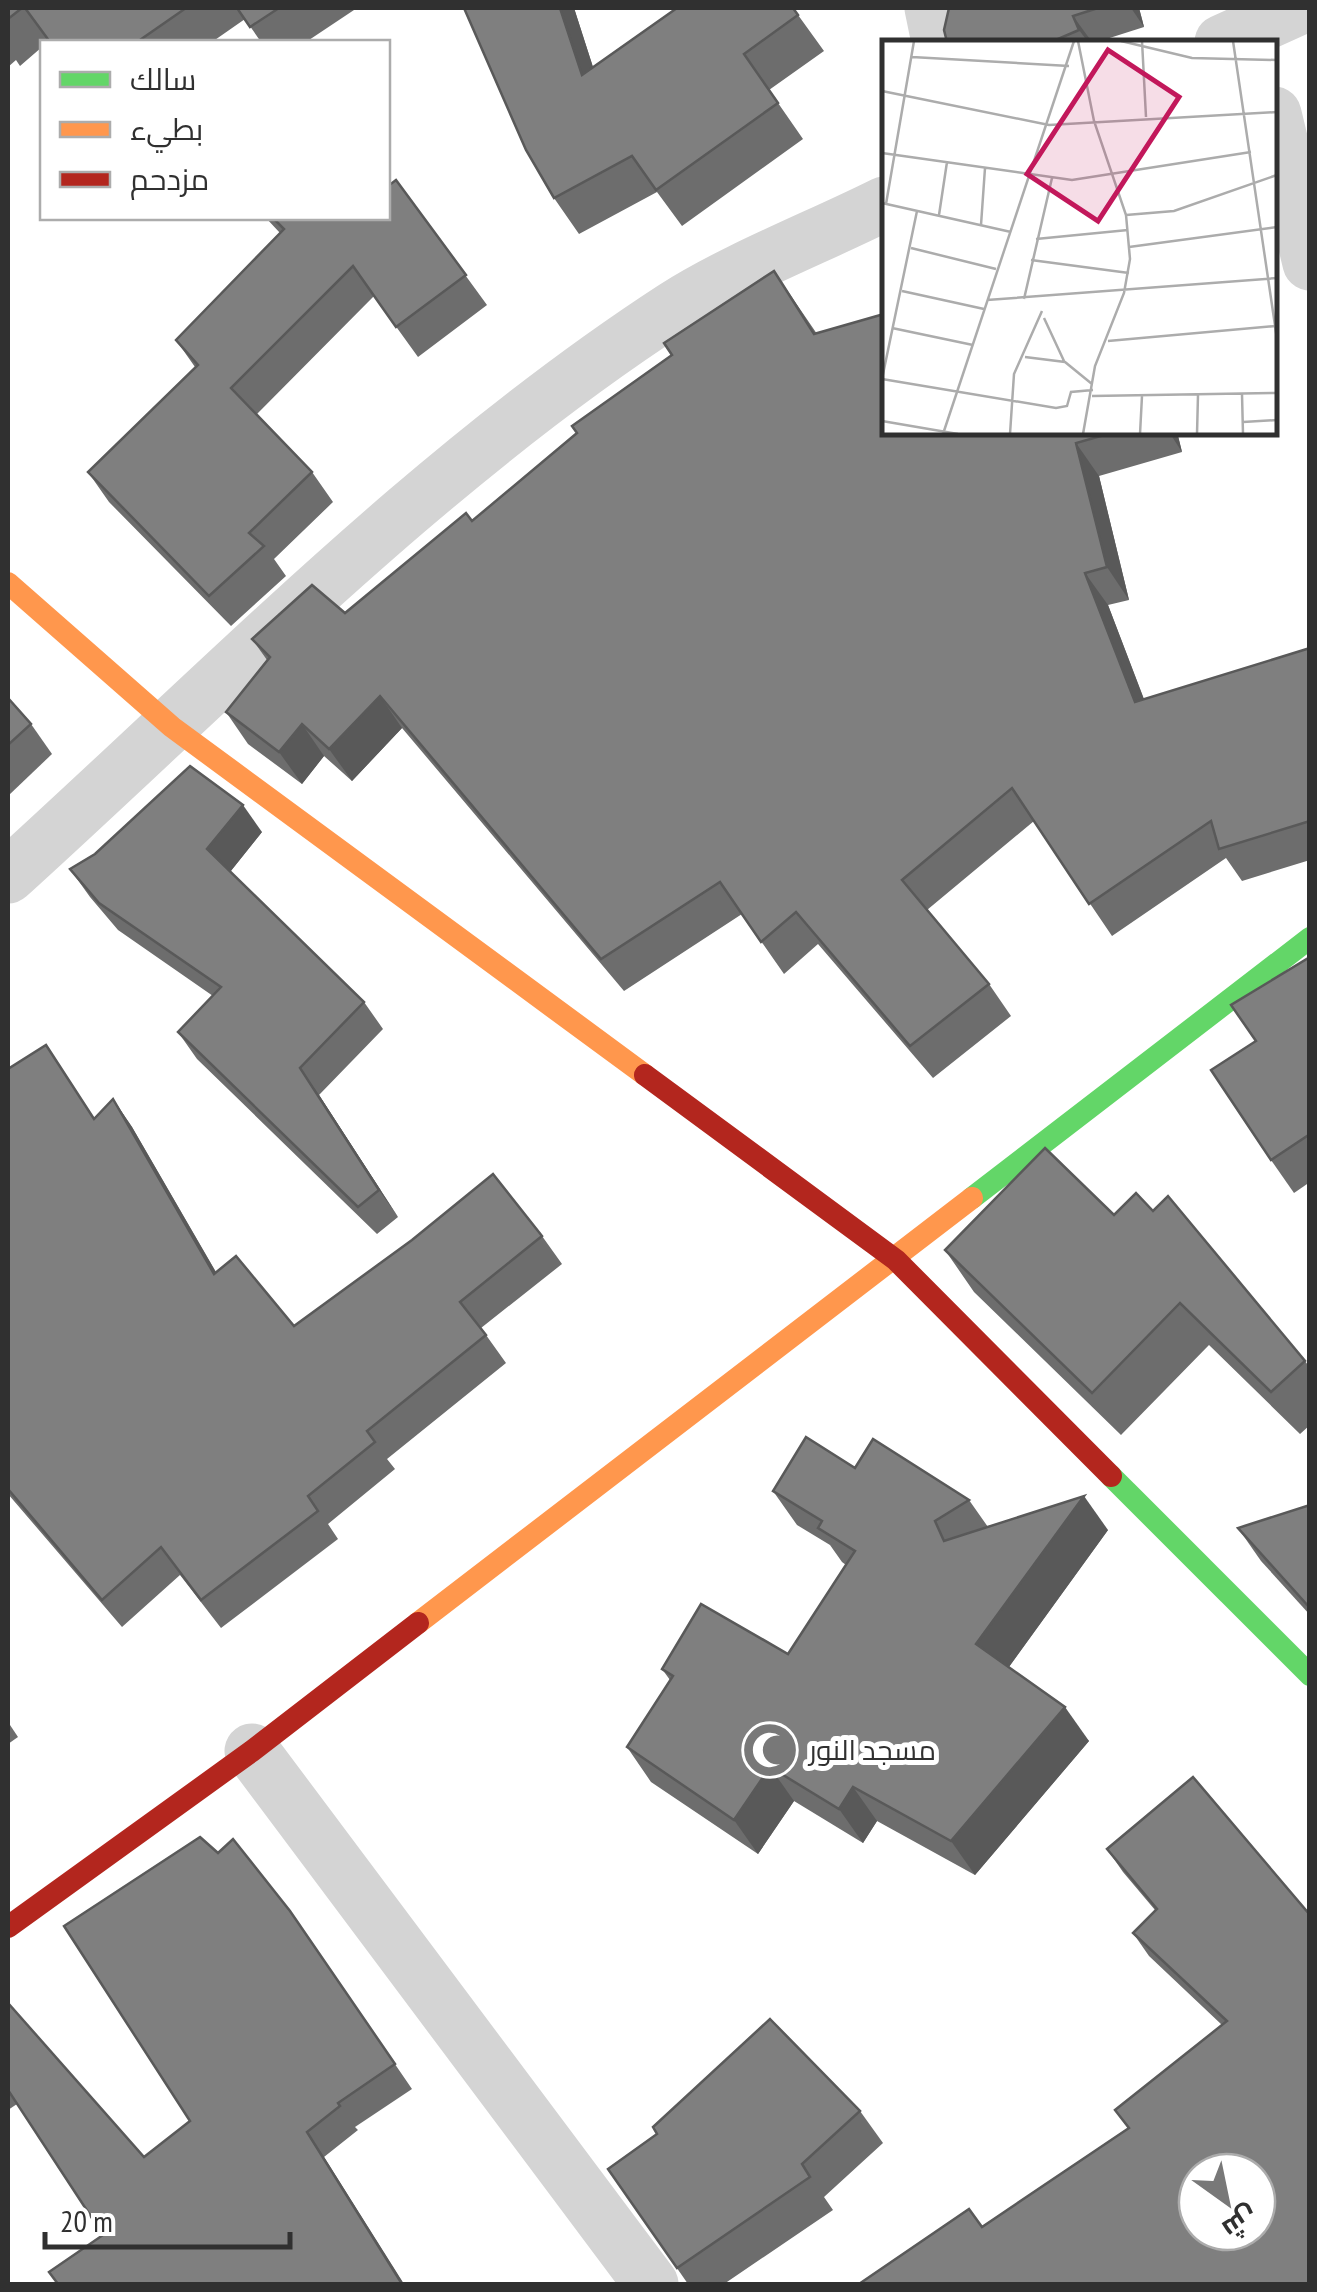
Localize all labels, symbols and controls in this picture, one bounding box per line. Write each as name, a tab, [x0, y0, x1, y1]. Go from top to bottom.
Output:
legend	[40, 40, 390, 220]
inset map	[882, 40, 1277, 435]
text: سالك	[130, 59, 196, 98]
text: بطيء	[130, 109, 203, 153]
text: مزدحم	[130, 159, 209, 200]
mosque icon: مسجد النور	[740, 1720, 800, 1780]
place label: مسجد النور	[807, 1731, 936, 1768]
north arrow	[1177, 2152, 1277, 2252]
scale bar	[45, 2187, 290, 2249]
text: ش	[1216, 2198, 1266, 2249]
text: 20 m	[60, 2201, 113, 2240]

